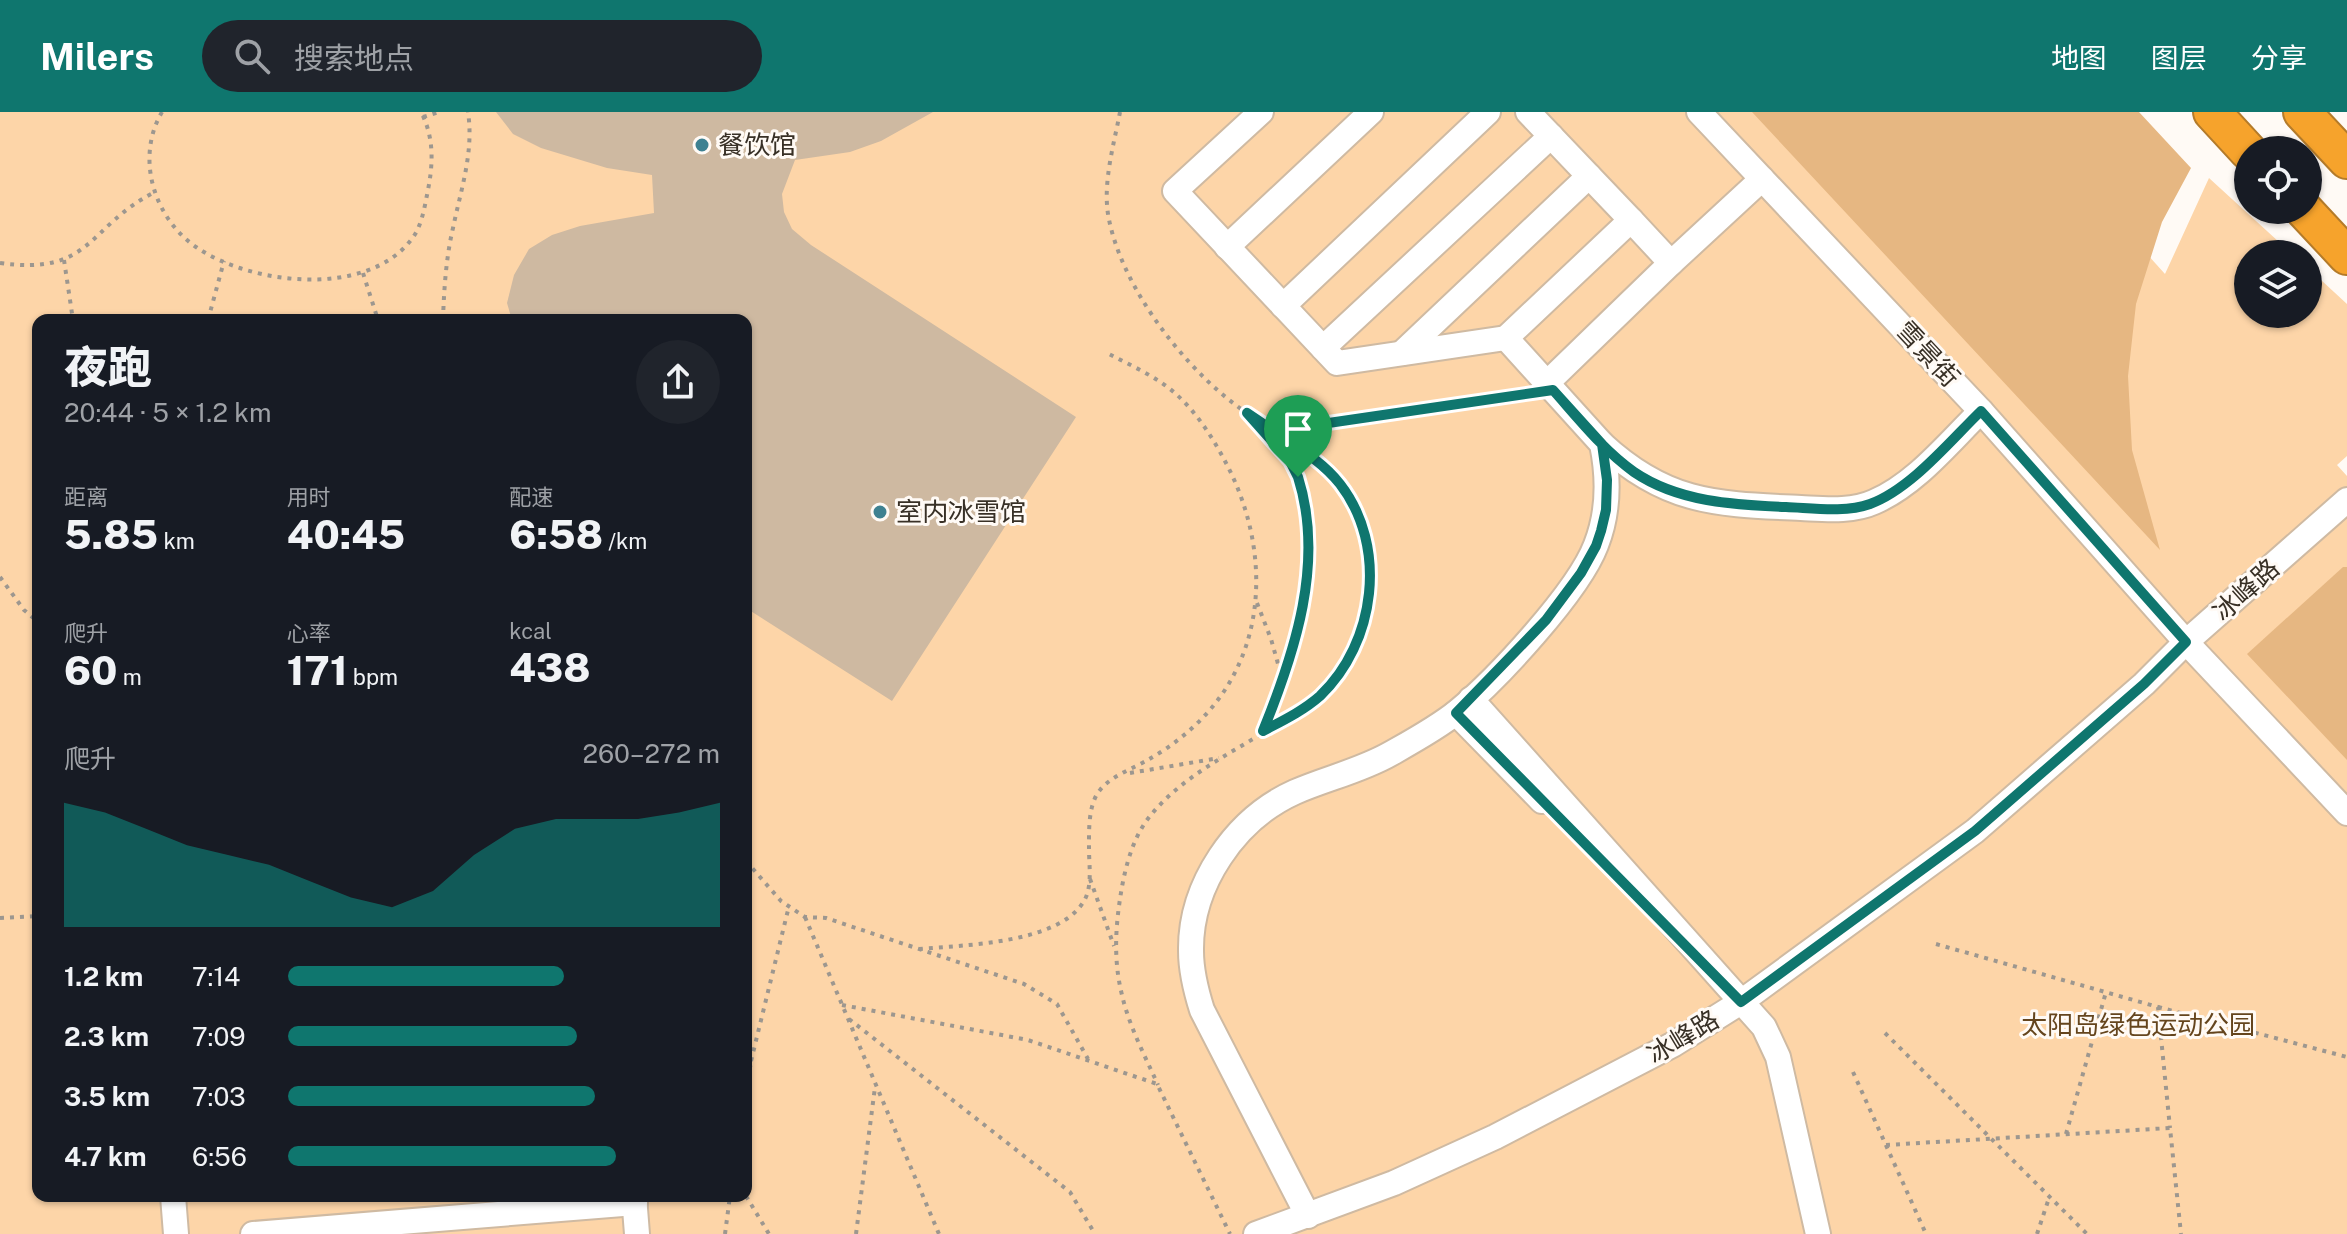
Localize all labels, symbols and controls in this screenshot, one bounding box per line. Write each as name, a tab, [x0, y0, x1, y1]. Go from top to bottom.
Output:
search box	[202, 20, 762, 92]
text: Milers	[40, 34, 154, 79]
icon: search	[230, 34, 274, 78]
text: 搜索地点	[294, 40, 414, 76]
text: 地图	[2051, 41, 2107, 74]
text: 图层	[2151, 41, 2207, 74]
text: 分享	[2251, 41, 2307, 74]
place label: 餐饮馆	[718, 129, 796, 160]
marker: 餐饮馆	[693, 136, 711, 154]
map controls	[2234, 136, 2322, 328]
button: locate	[2234, 136, 2322, 224]
button: layers	[2234, 240, 2322, 328]
street label: 雪景街	[1890, 315, 1966, 393]
button: share	[636, 340, 720, 424]
text: 夜跑	[64, 341, 152, 393]
pin	[1264, 395, 1332, 477]
text: 20:44 · 5 × 1.2 km	[64, 397, 271, 428]
icon: arrive	[1276, 407, 1320, 451]
text: 距离	[64, 484, 108, 510]
text: 用时	[287, 484, 331, 510]
text: 配速	[509, 484, 553, 510]
place label: 室内冰雪馆	[896, 496, 1026, 527]
marker: 室内冰雪馆	[871, 503, 889, 521]
text: 5.85	[64, 511, 158, 558]
text: 40:45	[287, 511, 405, 558]
text: 6:58	[509, 511, 603, 558]
text: km	[158, 528, 195, 554]
text: /km	[603, 528, 647, 554]
street label: 冰峰路	[2206, 552, 2285, 627]
text: kcal	[509, 618, 552, 644]
text: 爬升	[64, 620, 108, 646]
text: 心率	[287, 620, 331, 646]
text: 438	[509, 644, 591, 691]
text: 60	[64, 647, 117, 694]
text: 171	[287, 647, 347, 694]
text: m	[117, 664, 142, 690]
text: bpm	[347, 664, 398, 690]
text: 260–272 m	[583, 738, 720, 769]
text: 爬升	[64, 743, 116, 774]
text: 1.2 km	[64, 961, 143, 992]
text: 7:14	[192, 961, 240, 992]
street label: 冰峰路	[1641, 1003, 1724, 1070]
park label: 太阳岛绿色运动公园	[2021, 1009, 2255, 1040]
text: 2.3 km	[64, 1021, 149, 1052]
text: 7:09	[192, 1021, 245, 1052]
text: 3.5 km	[64, 1081, 150, 1112]
text: 7:03	[192, 1081, 246, 1112]
text: 4.7 km	[64, 1141, 146, 1172]
text: 6:56	[192, 1141, 247, 1172]

